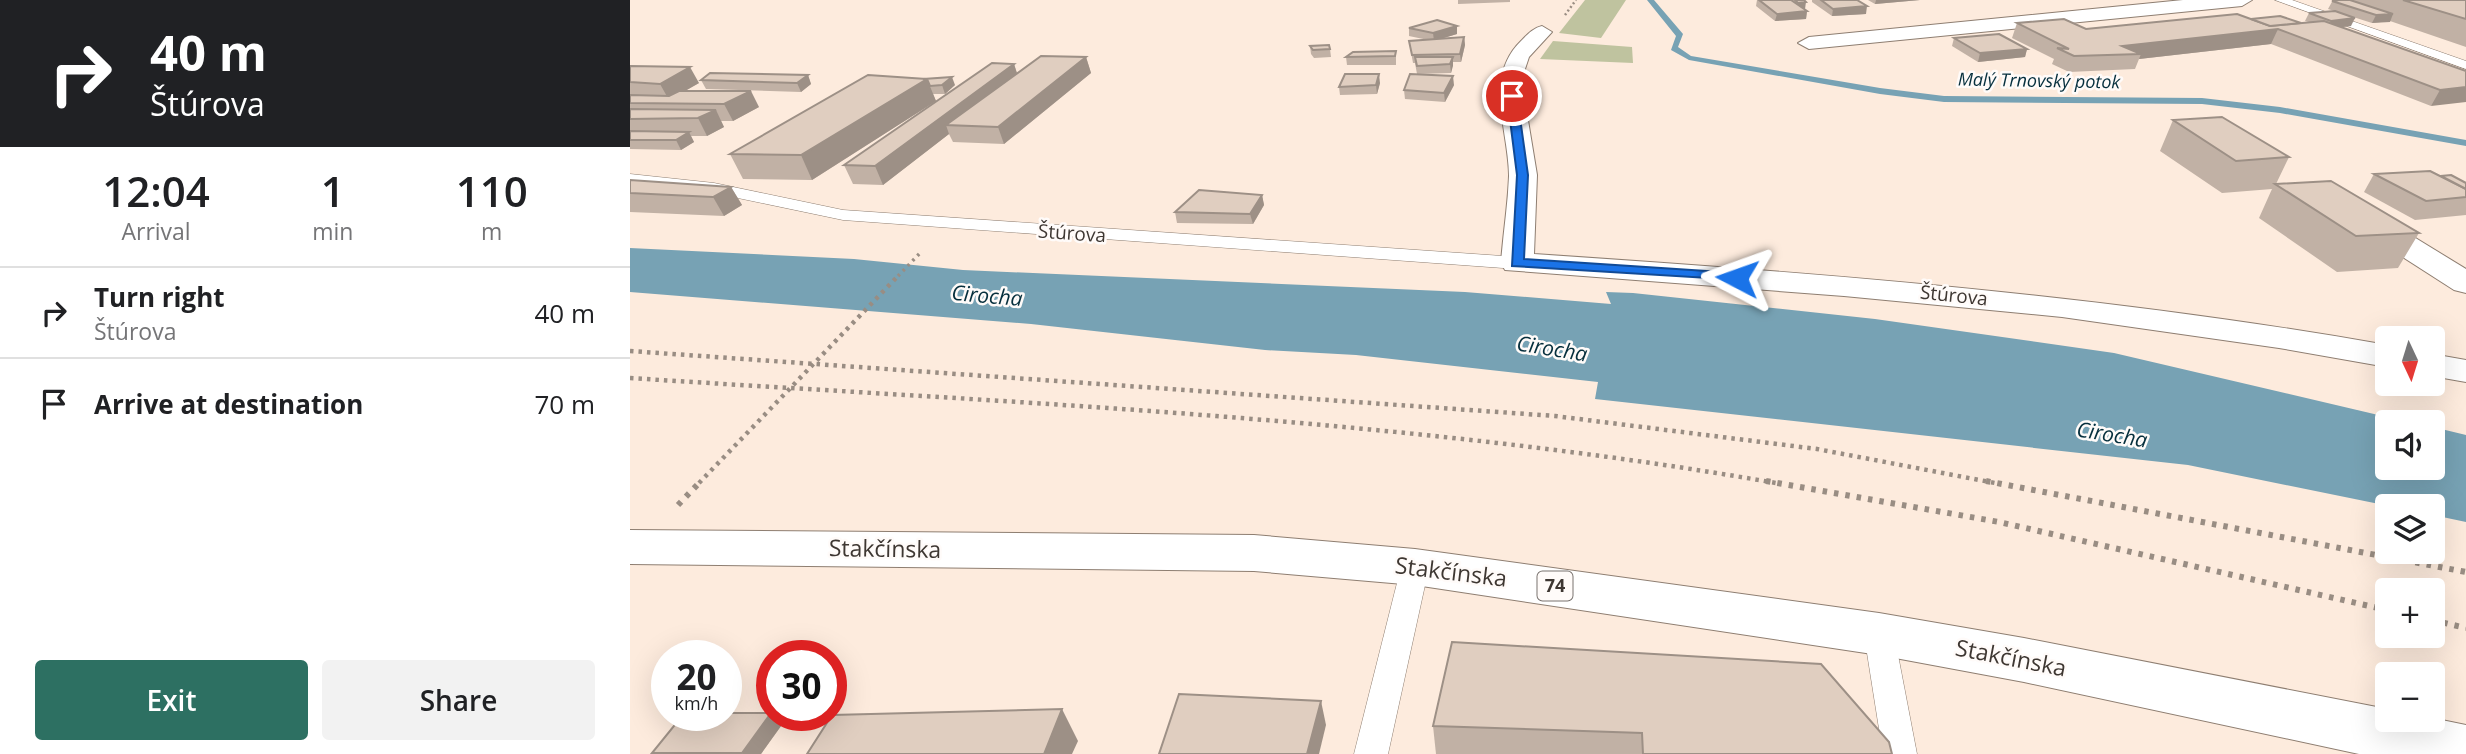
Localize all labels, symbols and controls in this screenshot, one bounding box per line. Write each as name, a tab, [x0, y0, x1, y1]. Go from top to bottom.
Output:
text: 40 m	[150, 19, 267, 85]
icon: right	[35, 28, 126, 119]
pin	[1482, 66, 1542, 126]
water label: Malý Trnovský potok	[1958, 67, 2122, 93]
icon: arrive	[1493, 77, 1531, 115]
text: Štúrova	[150, 82, 265, 125]
text: 12:04	[102, 162, 210, 219]
text: 1	[321, 162, 345, 219]
text: 110	[456, 162, 528, 219]
text: Arrival	[121, 215, 191, 247]
text: min	[312, 215, 353, 247]
text: m	[481, 215, 502, 247]
street label: Štúrova	[1037, 218, 1107, 248]
position arrow	[1700, 241, 1774, 315]
water label: Cirocha	[950, 278, 1024, 312]
text: Turn right	[94, 279, 225, 315]
street label: Štúrova	[1919, 279, 1989, 311]
icon: right	[35, 294, 73, 332]
text: 40 m	[534, 295, 595, 331]
text: Štúrova	[94, 315, 176, 347]
north arrow	[2375, 326, 2445, 396]
map controls	[2375, 326, 2445, 732]
water label: Cirocha	[1515, 329, 1590, 367]
icon: arrive	[35, 385, 73, 423]
text: Arrive at destination	[94, 386, 363, 422]
text: 70 m	[534, 386, 595, 422]
button: sound	[2375, 410, 2445, 480]
water label: Cirocha	[2075, 415, 2150, 453]
button: layers	[2375, 494, 2445, 564]
street label: Stakčínska	[829, 531, 942, 565]
street label: Stakčínska	[1393, 548, 1509, 594]
road number: 74	[1538, 572, 1572, 600]
button: +	[2375, 578, 2445, 648]
street label: Stakčínska	[1953, 631, 2069, 683]
speed limit sign: 30	[756, 640, 847, 731]
text: 20	[676, 653, 717, 700]
button: Exit	[35, 660, 308, 740]
button: Share	[322, 660, 595, 740]
button: −	[2375, 662, 2445, 732]
text: km/h	[675, 691, 718, 715]

